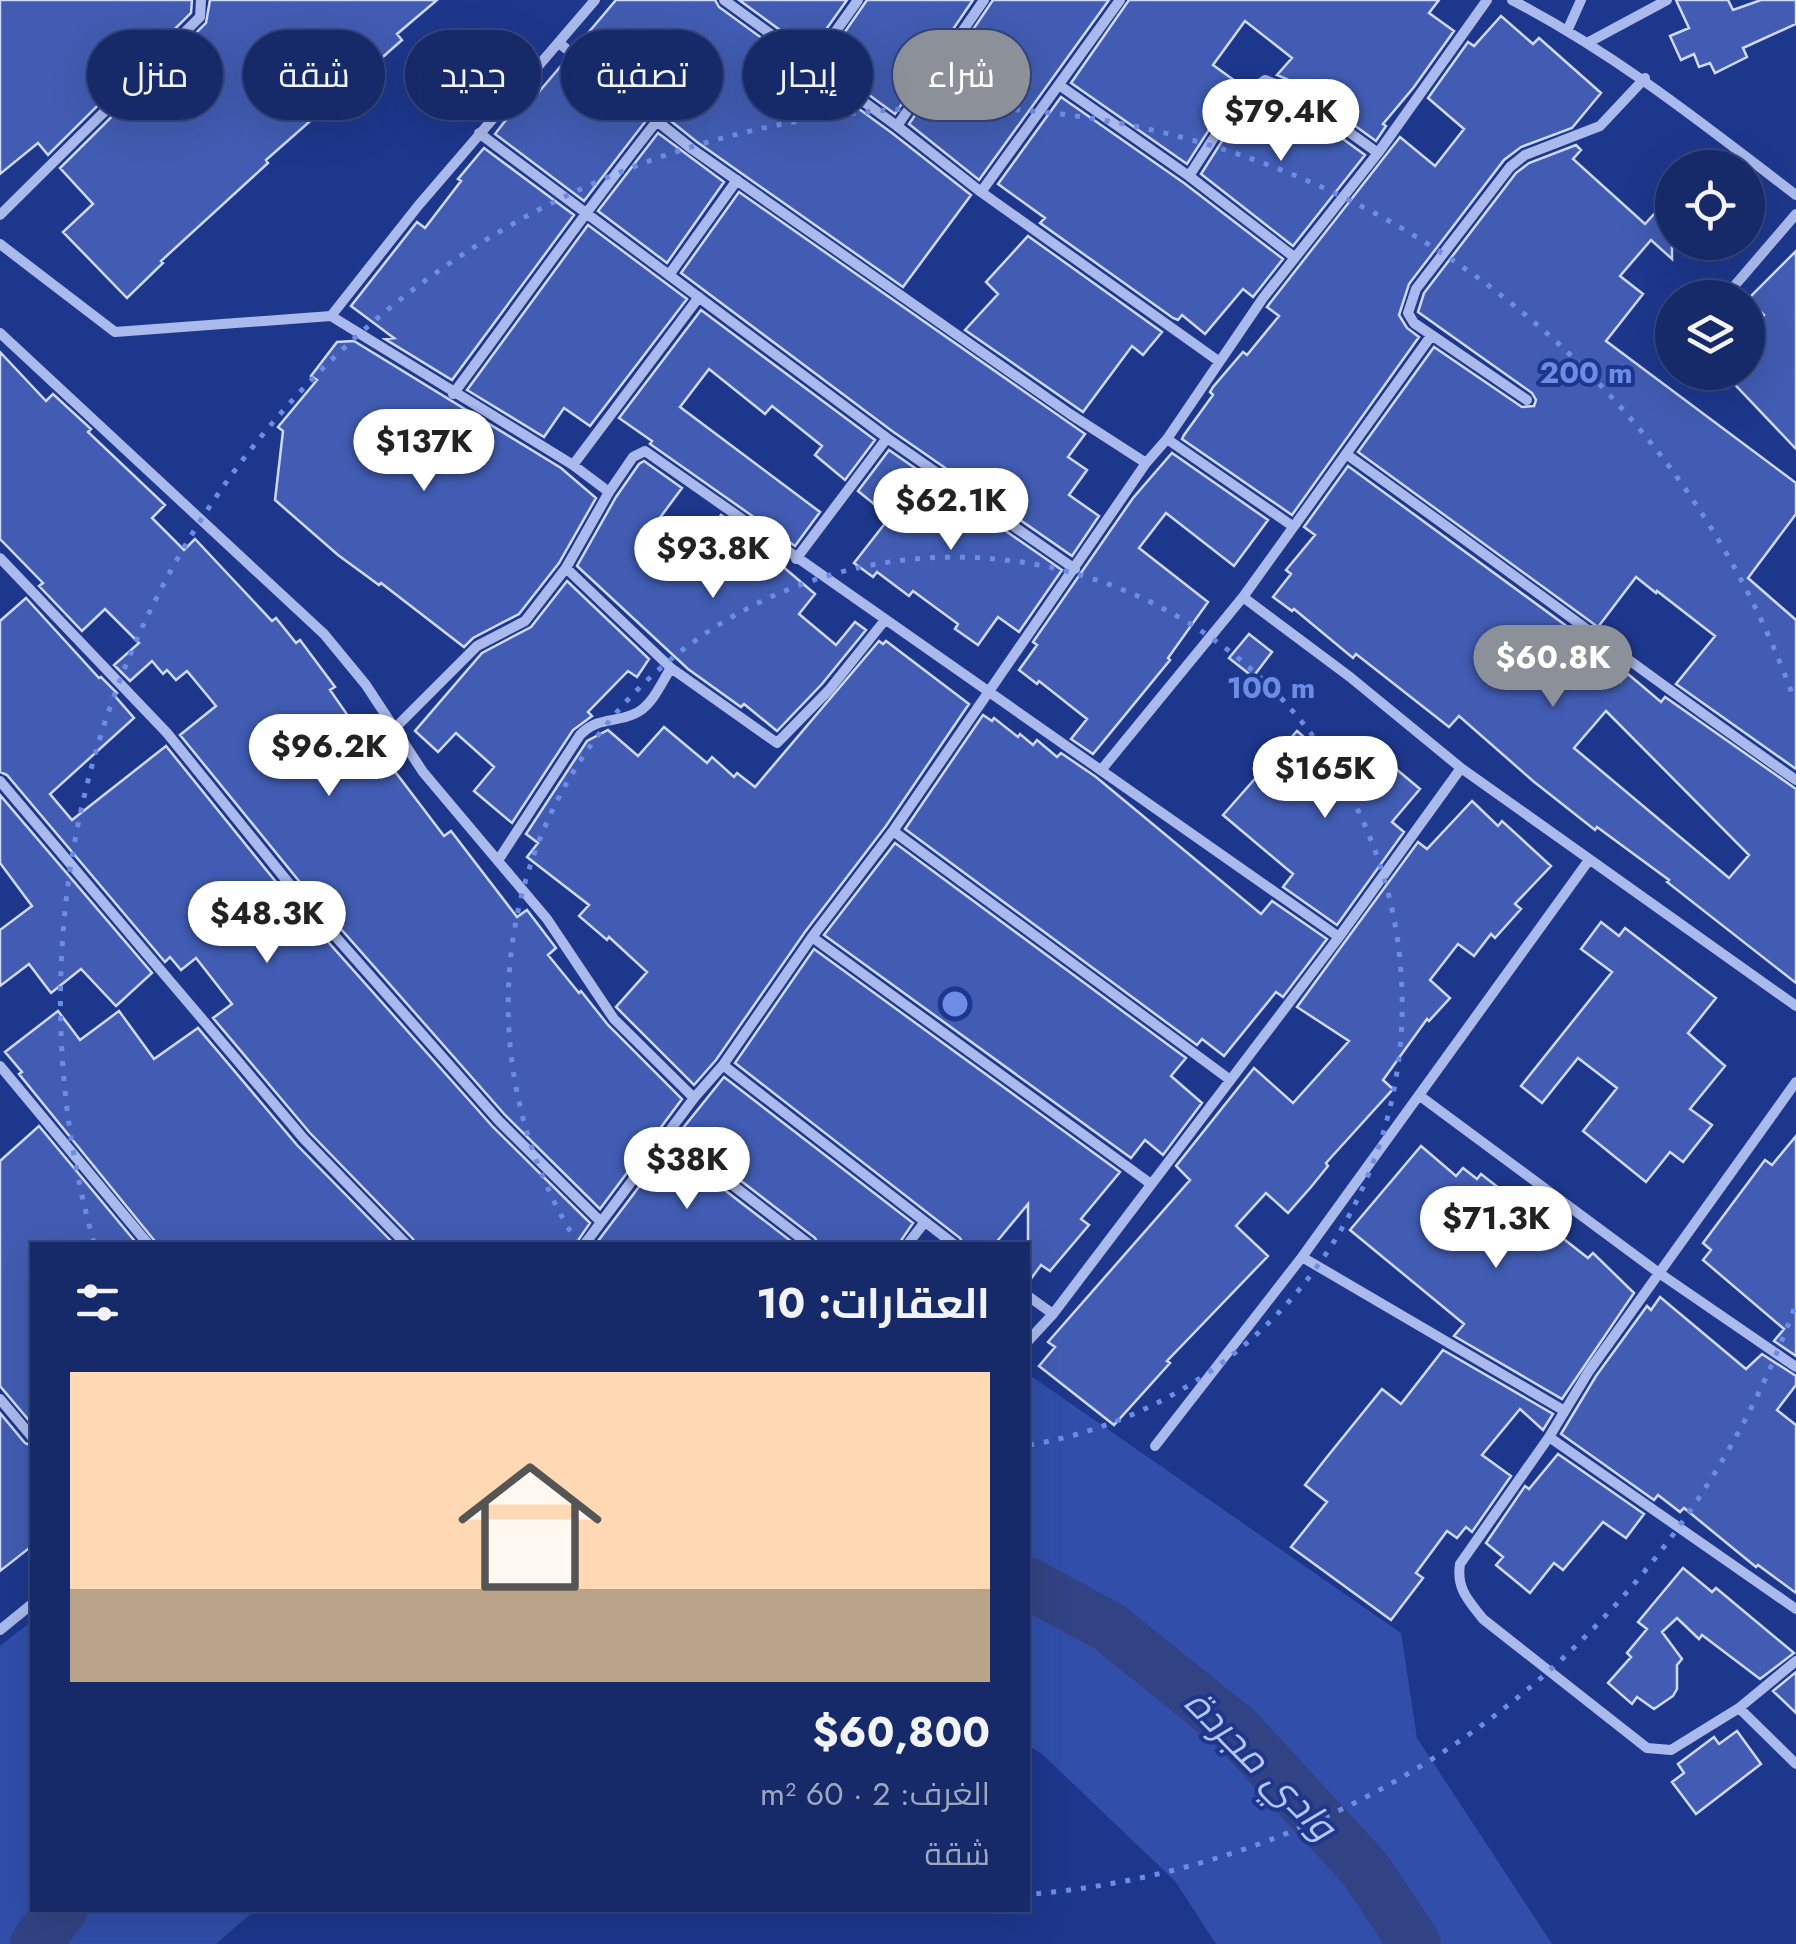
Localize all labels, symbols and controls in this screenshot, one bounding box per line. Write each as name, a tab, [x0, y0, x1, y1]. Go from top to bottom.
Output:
chip: منزل	[87, 30, 223, 120]
chip: شقة	[243, 30, 385, 120]
chip: جديد	[405, 30, 541, 120]
chip: تصفية	[561, 30, 723, 120]
chip: إيجار	[743, 30, 873, 120]
chip: شراء	[893, 30, 1030, 120]
pin: $79.4K	[1200, 79, 1362, 164]
text: $79.4K	[1224, 88, 1338, 134]
map controls	[1655, 150, 1765, 390]
button: locate	[1655, 150, 1765, 260]
button: layers	[1655, 280, 1765, 390]
text: 200 m	[1540, 351, 1633, 394]
pin: $137K	[354, 409, 494, 494]
text: $137K	[375, 418, 473, 464]
pin: $62.1K	[870, 468, 1032, 553]
text: $62.1K	[895, 477, 1007, 523]
pin: $93.8K	[632, 516, 794, 601]
text: $93.8K	[656, 525, 770, 571]
pin: $60.8K	[1472, 625, 1634, 710]
text: $60.8K	[1495, 634, 1611, 680]
text: 100 m	[1227, 666, 1315, 709]
pin: $96.2K	[248, 714, 410, 799]
text: $96.2K	[271, 723, 387, 769]
pin: $165K	[1255, 736, 1395, 821]
text: $165K	[1275, 745, 1375, 791]
pin: $48.3K	[186, 881, 348, 966]
text: $48.3K	[210, 890, 324, 936]
centre of rings	[937, 986, 973, 1022]
pin: $38K	[628, 1127, 746, 1212]
text: $38K	[646, 1136, 728, 1182]
pin: $71.3K	[1415, 1186, 1577, 1271]
text: $71.3K	[1442, 1195, 1550, 1241]
text: العقارات: 10	[756, 1273, 990, 1334]
icon: filters	[70, 1275, 125, 1330]
icon: home	[440, 1437, 620, 1617]
water label: وادي مجردة	[1171, 1676, 1351, 1856]
text: $60,800	[812, 1702, 990, 1763]
text: الغرف: 2 · 60 m²	[760, 1771, 990, 1817]
text: شقة	[925, 1831, 990, 1877]

